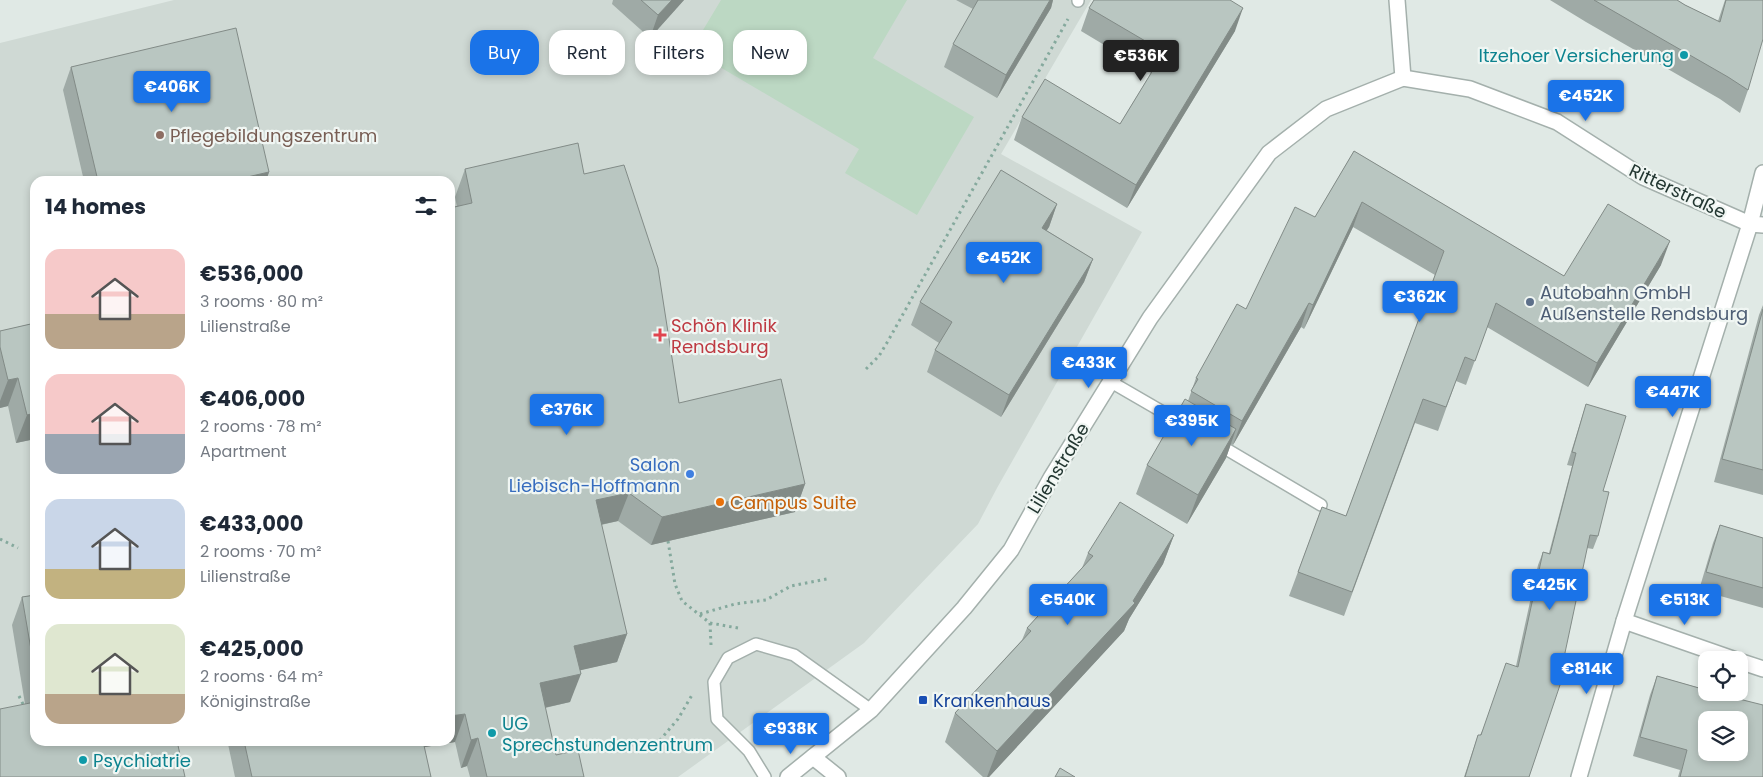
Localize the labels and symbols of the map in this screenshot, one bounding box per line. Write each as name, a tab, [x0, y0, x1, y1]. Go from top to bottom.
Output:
pin: €536K	[1106, 39, 1176, 82]
place label: Itzehoer Versicherung	[1479, 43, 1674, 68]
marker: Itzehoer Versicherung	[1678, 49, 1690, 61]
pin: €406K	[137, 70, 207, 113]
pin: €452K	[1551, 80, 1621, 122]
place label: Pflegebildungszentrum	[170, 123, 377, 148]
marker: Pflegebildungszentrum	[154, 129, 166, 141]
street label: Ritterstraße	[1625, 158, 1731, 224]
pin: €452K	[969, 242, 1039, 284]
pin: €362K	[1385, 280, 1455, 323]
place label: Autobahn GmbH Außenstelle Rendsburg	[1540, 280, 1748, 326]
marker: Autobahn GmbH Außenstelle Rendsburg	[1524, 296, 1536, 308]
place label: Schön Klinik Rendsburg	[671, 313, 777, 359]
marker: Schön Klinik Rendsburg	[653, 328, 667, 342]
pin: €433K	[1054, 346, 1124, 389]
pin: €447K	[1638, 376, 1708, 418]
pin: €376K	[532, 394, 602, 436]
pin: €395K	[1157, 404, 1227, 447]
street label: Lilienstraße	[1021, 418, 1095, 518]
place label: Salon Liebisch-Hoffmann	[509, 452, 680, 498]
marker: Salon Liebisch-Hoffmann	[684, 468, 696, 480]
place label: Campus Suite	[730, 490, 857, 515]
marker: Campus Suite	[714, 496, 726, 508]
pin: €425K	[1515, 568, 1585, 611]
pin: €540K	[1033, 584, 1103, 626]
pin: €513K	[1650, 584, 1720, 626]
pin: €814K	[1552, 652, 1622, 695]
place label: Krankenhaus	[933, 688, 1051, 713]
marker: Krankenhaus	[917, 694, 929, 706]
place label: UG Sprechstundenzentrum	[502, 711, 713, 757]
pin: €938K	[756, 712, 826, 755]
marker: UG Sprechstundenzentrum	[486, 727, 498, 739]
place label: Psychiatrie	[93, 748, 191, 773]
marker: Psychiatrie	[77, 754, 89, 766]

